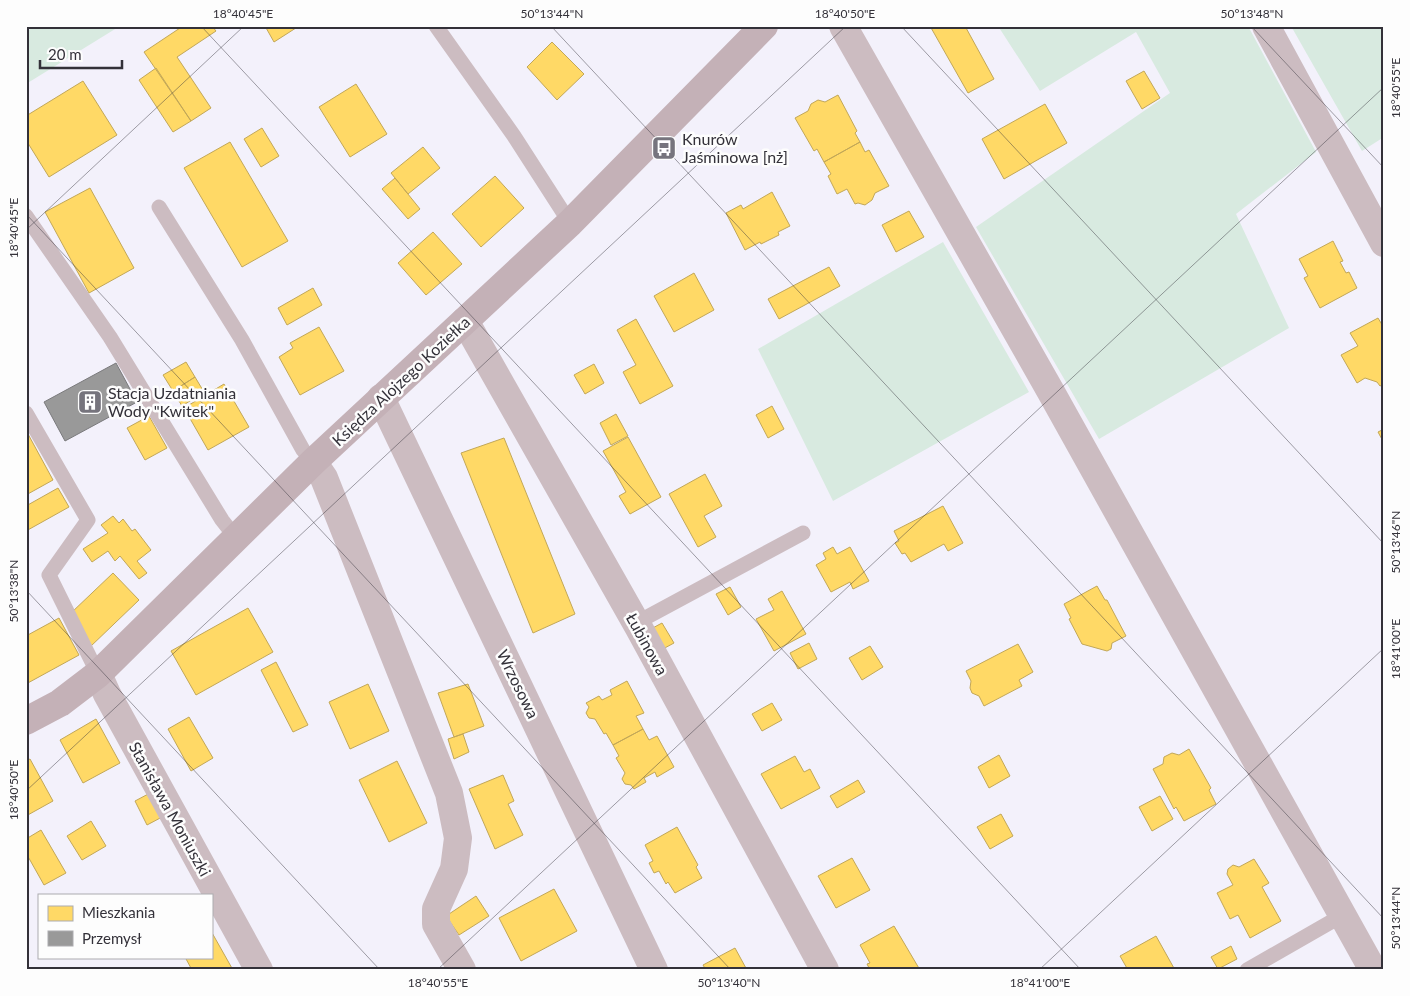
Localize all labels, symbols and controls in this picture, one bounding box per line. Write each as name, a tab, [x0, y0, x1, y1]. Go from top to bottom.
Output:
text: 18°40'45"E	[213, 6, 273, 21]
text: 50°13'44"N	[521, 6, 583, 21]
text: 18°40'50"E	[815, 6, 875, 21]
text: 50°13'48"N	[1221, 6, 1283, 21]
scale bar	[40, 38, 122, 70]
text: 20 m	[48, 45, 82, 63]
text: 18°40'55"E	[1388, 58, 1403, 118]
place label: Knurów Jaśminowa [nż]	[682, 129, 788, 166]
bus stop icon: Knurów Jaśminowa [nż]	[651, 135, 677, 161]
text: 18°40'45"E	[6, 198, 21, 258]
street label: Księdza Alojzego Koziełka	[328, 312, 473, 449]
place label: Stacja Uzdatniania Wody "Kwitek"	[108, 383, 236, 420]
building icon: Stacja Uzdatniania Wody "Kwitek"	[77, 389, 103, 415]
text: 50°13'46"N	[1388, 511, 1403, 573]
text: 50°13'38"N	[6, 560, 21, 622]
street label: Łubinowa	[623, 609, 672, 678]
text: 18°41'00"E	[1388, 619, 1403, 679]
street label: Wrzosowa	[494, 646, 543, 721]
street label: Stanisława Moniuszki	[126, 738, 215, 879]
text: 18°40'50"E	[6, 760, 21, 820]
text: 50°13'44"N	[1388, 887, 1403, 949]
legend	[38, 894, 212, 958]
text: Mieszkania	[82, 903, 155, 921]
text: Przemysł	[82, 929, 142, 947]
text: 18°40'55"E	[408, 975, 468, 990]
text: 50°13'40"N	[698, 975, 760, 990]
text: 18°41'00"E	[1010, 975, 1070, 990]

